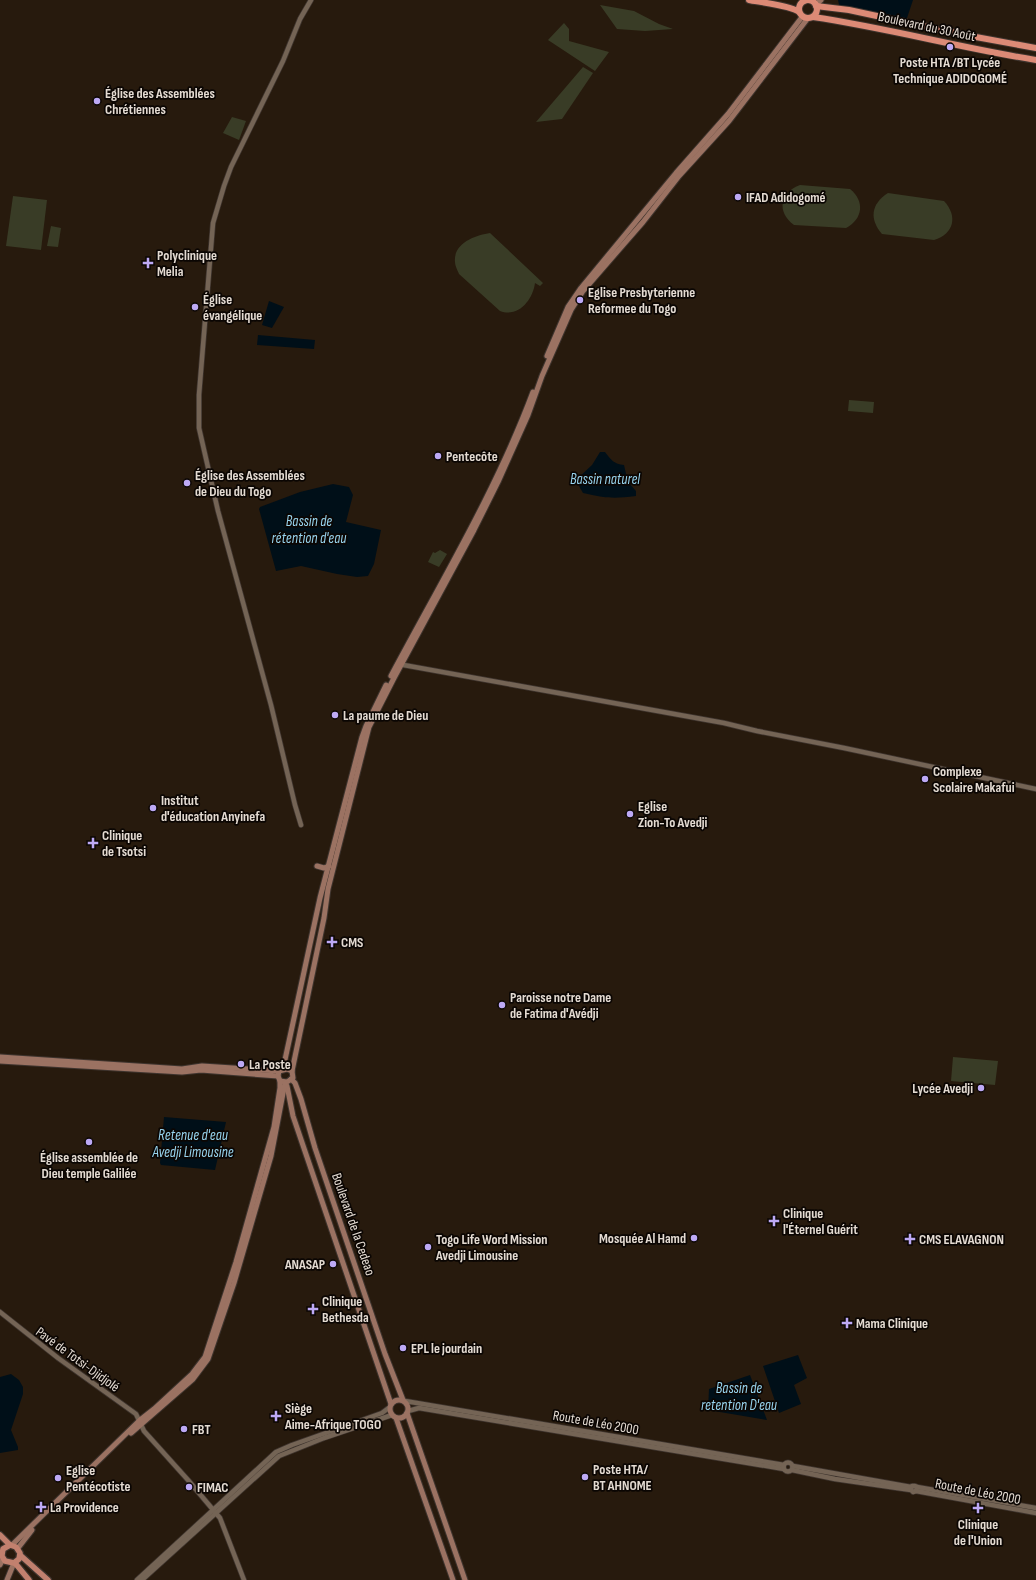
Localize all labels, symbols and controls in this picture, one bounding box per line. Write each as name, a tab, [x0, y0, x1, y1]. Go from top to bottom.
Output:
street label: Boulevard du 30 Août	[877, 8, 977, 45]
marker: Poste HTA /BT Lycée Technique ADIDOGOMÉ	[945, 42, 955, 52]
place label: Poste HTA /BT Lycée Technique ADIDOGOMÉ	[893, 54, 1007, 87]
place label: Église des Assemblées Chrétiennes	[105, 85, 215, 118]
marker: Église des Assemblées Chrétiennes	[92, 96, 102, 106]
place label: IFAD Adidogomé	[746, 189, 826, 206]
marker: IFAD Adidogomé	[733, 192, 743, 202]
place label: Polyclinique Melia	[157, 247, 217, 280]
marker: Polyclinique Melia	[142, 257, 154, 269]
place label: Eglise Presbyterienne Reformee du Togo	[588, 284, 695, 317]
place label: Église évangélique	[203, 291, 262, 324]
marker: Eglise Presbyterienne Reformee du Togo	[575, 295, 585, 305]
marker: Église évangélique	[190, 302, 200, 312]
place label: Pentecôte	[446, 448, 498, 465]
marker: Pentecôte	[433, 451, 443, 461]
place label: Église des Assemblées de Dieu du Togo	[195, 467, 305, 500]
water label: Bassin naturel	[570, 470, 641, 489]
marker: Église des Assemblées de Dieu du Togo	[182, 478, 192, 488]
water label: Bassin de rétention d'eau	[272, 512, 347, 548]
place label: La paume de Dieu	[343, 707, 428, 724]
marker: La paume de Dieu	[330, 710, 340, 720]
place label: Complexe Scolaire Makafui	[933, 763, 1015, 796]
marker: Complexe Scolaire Makafui	[920, 774, 930, 784]
place label: Institut d'éducation Anyinefa	[161, 792, 265, 825]
place label: Eglise Zion-To Avedji	[638, 798, 708, 831]
marker: Institut d'éducation Anyinefa	[148, 803, 158, 813]
marker: Eglise Zion-To Avedji	[625, 809, 635, 819]
place label: Clinique de Tsotsi	[102, 827, 146, 860]
marker: Clinique de Tsotsi	[87, 837, 99, 849]
place label: CMS	[341, 934, 363, 951]
marker: CMS	[326, 936, 338, 948]
place label: Paroisse notre Dame de Fatima d'Avédji	[510, 989, 611, 1022]
marker: Paroisse notre Dame de Fatima d'Avédji	[497, 1000, 507, 1010]
place label: La Poste	[249, 1056, 291, 1073]
marker: La Poste	[236, 1059, 246, 1069]
place label: Lycée Avedji	[912, 1080, 973, 1097]
marker: Lycée Avedji	[976, 1083, 986, 1093]
water label: Retenue d'eau Avedji Limousine	[151, 1126, 234, 1162]
marker: Église assemblée de Dieu temple Galilée	[84, 1137, 94, 1147]
place label: Église assemblée de Dieu temple Galilée	[40, 1149, 138, 1182]
street label: Boulevard de la Cedeao	[328, 1171, 379, 1278]
place label: Clinique l'Éternel Guérit	[783, 1205, 858, 1238]
marker: Clinique l'Éternel Guérit	[768, 1215, 780, 1227]
place label: Mosquée Al Hamd	[599, 1230, 686, 1247]
place label: Togo Life Word Mission Avedji Limousine	[435, 1231, 548, 1264]
place label: CMS ELAVAGNON	[919, 1231, 1004, 1248]
marker: Mosquée Al Hamd	[689, 1233, 699, 1243]
marker: CMS ELAVAGNON	[904, 1233, 916, 1245]
marker: Togo Life Word Mission Avedji Limousine	[423, 1242, 433, 1252]
place label: ANASAP	[284, 1256, 325, 1273]
marker: ANASAP	[328, 1259, 338, 1269]
place label: Clinique Bethesda	[322, 1293, 369, 1326]
marker: Clinique Bethesda	[307, 1303, 319, 1315]
place label: Mama Clinique	[856, 1315, 928, 1332]
marker: Mama Clinique	[841, 1317, 853, 1329]
street label: Pavé de Totsi-Djidjolé	[32, 1323, 123, 1396]
place label: EPL le jourdain	[411, 1340, 482, 1357]
marker: EPL le jourdain	[398, 1343, 408, 1353]
water label: Bassin de retention D'eau	[701, 1379, 778, 1415]
place label: Siège Aime-Afrique TOGO	[284, 1400, 381, 1433]
street label: Route de Léo 2000	[552, 1407, 640, 1438]
marker: Siège Aime-Afrique TOGO	[270, 1410, 282, 1422]
place label: FBT	[192, 1421, 211, 1438]
marker: FBT	[179, 1424, 189, 1434]
place label: Poste HTA/ BT AHNOME	[593, 1461, 652, 1494]
place label: Eglise Pentécotiste	[66, 1462, 131, 1495]
marker: Poste HTA/ BT AHNOME	[580, 1472, 590, 1482]
marker: Eglise Pentécotiste	[53, 1473, 63, 1483]
street label: Route de Léo 2000	[934, 1475, 1022, 1508]
place label: FIMAC	[197, 1479, 229, 1496]
marker: FIMAC	[184, 1482, 194, 1492]
place label: La Providence	[50, 1499, 119, 1516]
marker: La Providence	[35, 1501, 47, 1513]
marker: Clinique de l'Union	[972, 1502, 984, 1514]
place label: Clinique de l'Union	[954, 1516, 1002, 1549]

